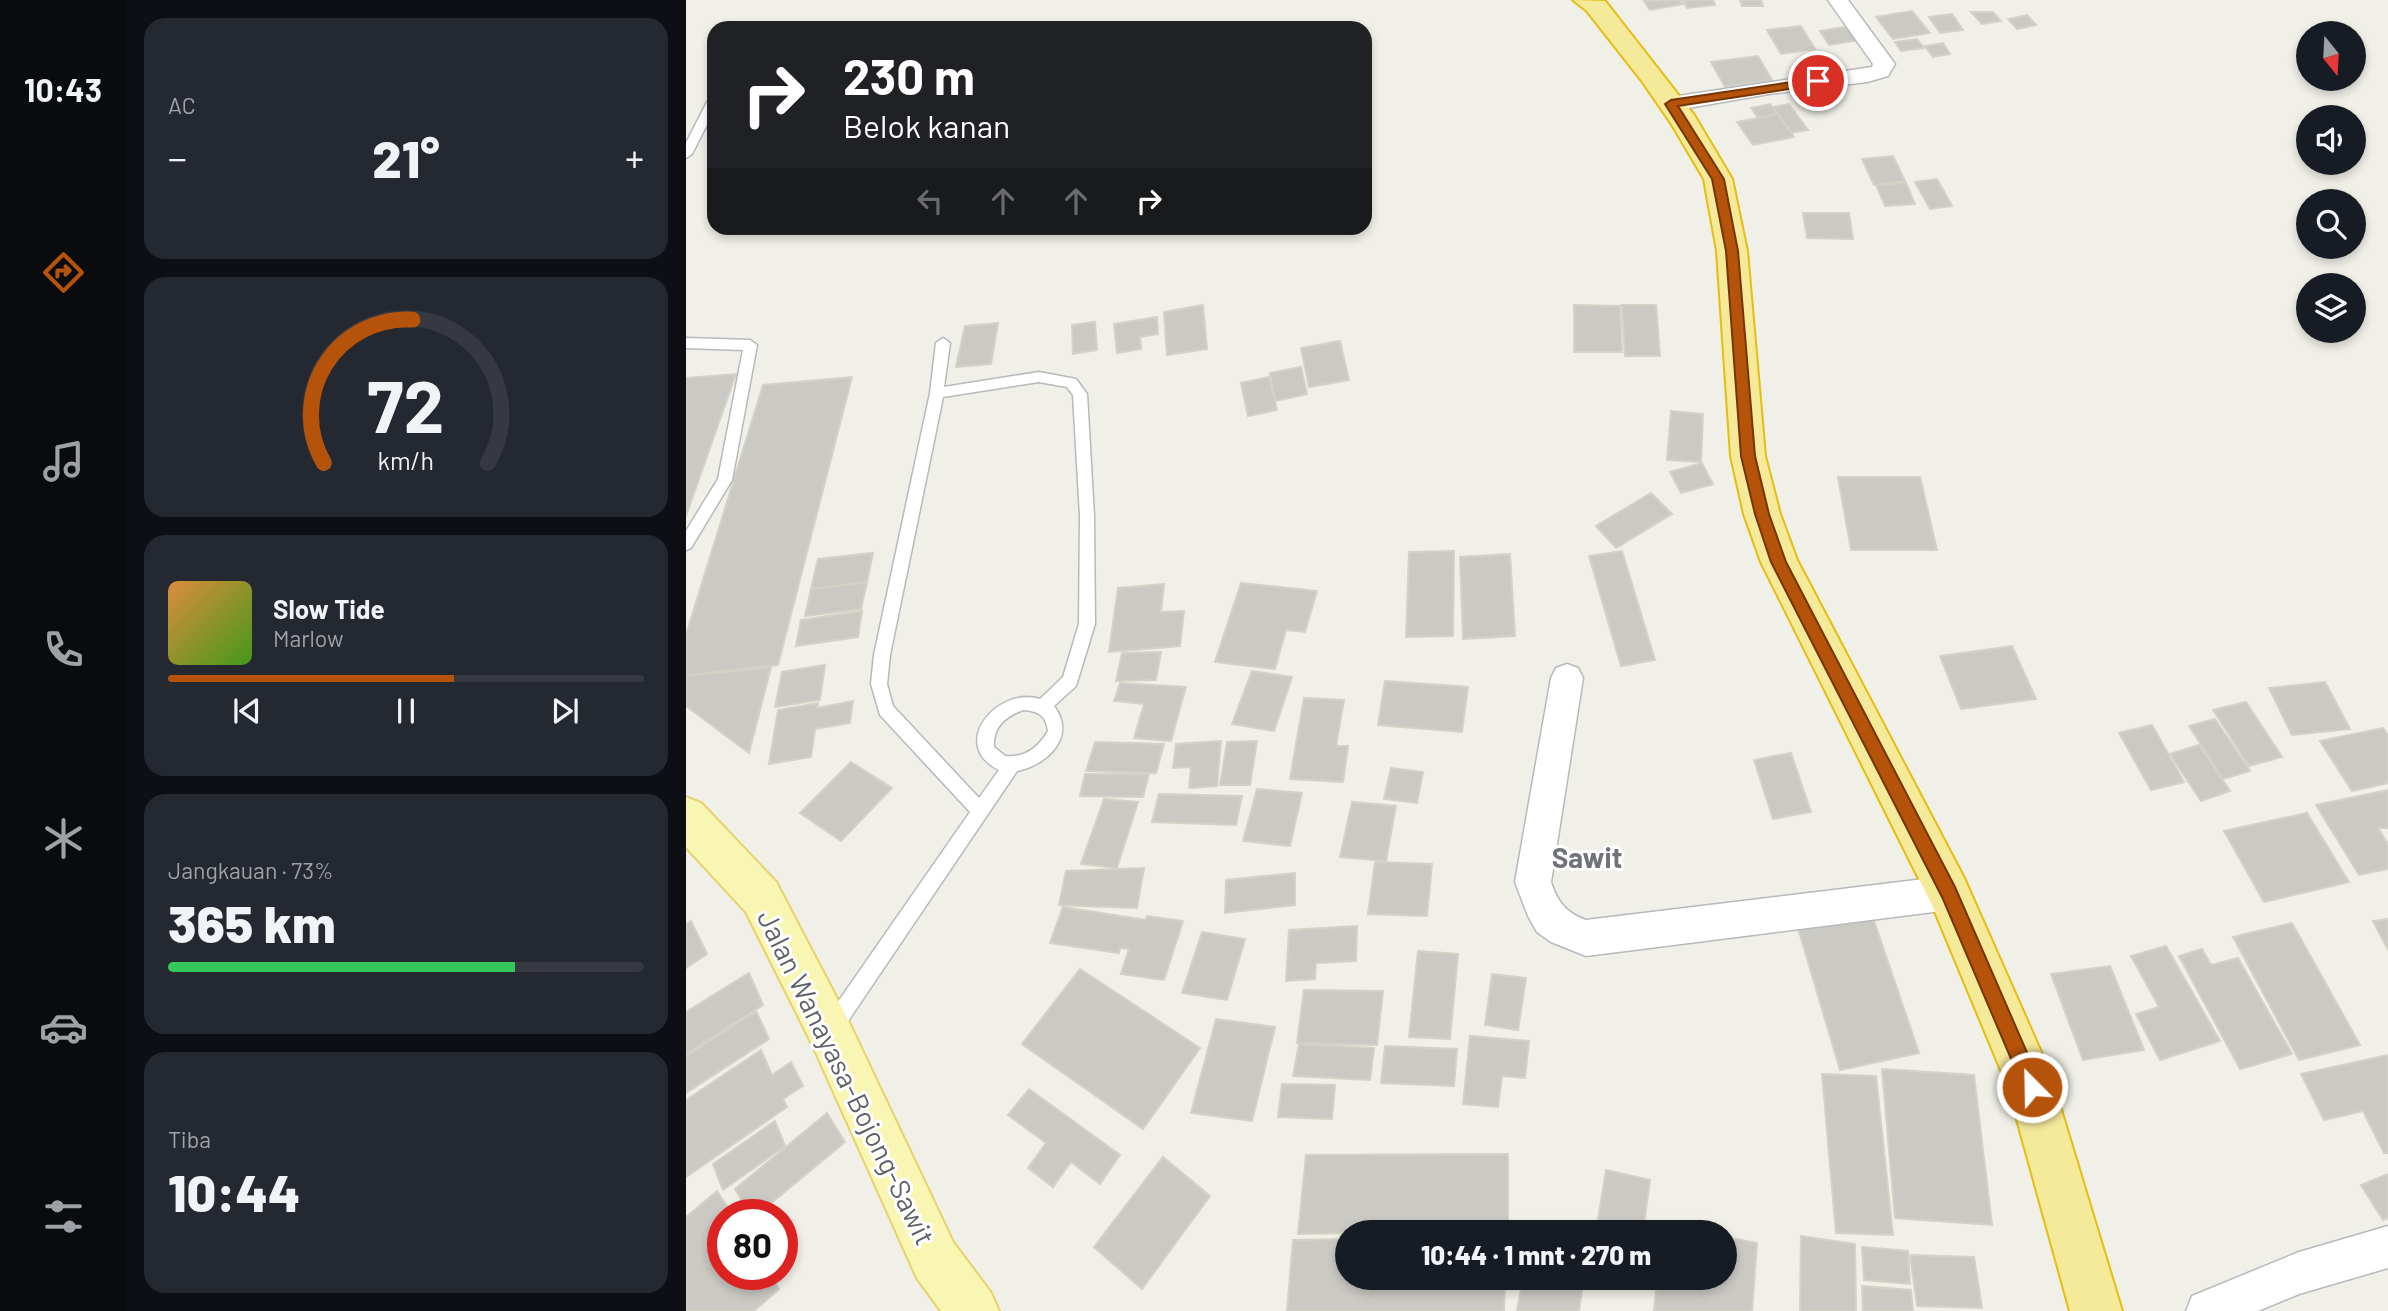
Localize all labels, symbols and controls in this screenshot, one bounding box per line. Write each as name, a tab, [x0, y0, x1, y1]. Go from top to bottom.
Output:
north arrow	[2296, 21, 2366, 91]
map controls	[2296, 21, 2366, 343]
text: 230 m	[843, 46, 975, 105]
icon: right	[728, 49, 819, 140]
pin	[1788, 51, 1848, 111]
icon: arrive	[1799, 62, 1837, 100]
text: 10:43	[24, 70, 102, 108]
text: AC	[168, 91, 196, 119]
button: sound	[2296, 105, 2366, 175]
text: Belok kanan	[843, 106, 1010, 144]
text: 21°	[372, 126, 440, 188]
text: −	[168, 134, 187, 180]
text: +	[625, 134, 644, 180]
icon: left	[911, 182, 949, 220]
icon: ahead	[984, 182, 1022, 220]
icon: ahead	[1057, 182, 1095, 220]
icon: right	[1130, 182, 1168, 220]
button: search	[2296, 189, 2366, 259]
icon: directions	[39, 248, 88, 297]
button: layers	[2296, 273, 2366, 343]
text: 72	[368, 360, 444, 448]
icon: music	[39, 437, 88, 486]
text: km/h	[378, 445, 434, 475]
text: Slow Tide	[273, 593, 385, 624]
text: Marlow	[273, 624, 344, 652]
icon: phone	[39, 625, 88, 674]
icon: previous	[228, 692, 266, 730]
icon: pause	[387, 692, 425, 730]
icon: next	[546, 692, 584, 730]
icon: climate	[39, 814, 88, 863]
district label: Sawit	[1552, 840, 1622, 874]
text: Jangkauan · 73%	[168, 856, 334, 884]
text: 365 km	[168, 891, 336, 953]
street label: Jalan Wanayasa-Bojong-Sawit	[751, 904, 943, 1250]
icon: car	[39, 1003, 88, 1052]
position arrow	[1995, 1050, 2069, 1124]
text: Tiba	[168, 1125, 211, 1153]
text: 10:44	[168, 1160, 300, 1222]
icon: filters	[39, 1192, 88, 1241]
speed limit sign: 80	[707, 1199, 798, 1290]
text: 10:44 · 1 mnt · 270 m	[1421, 1239, 1651, 1270]

